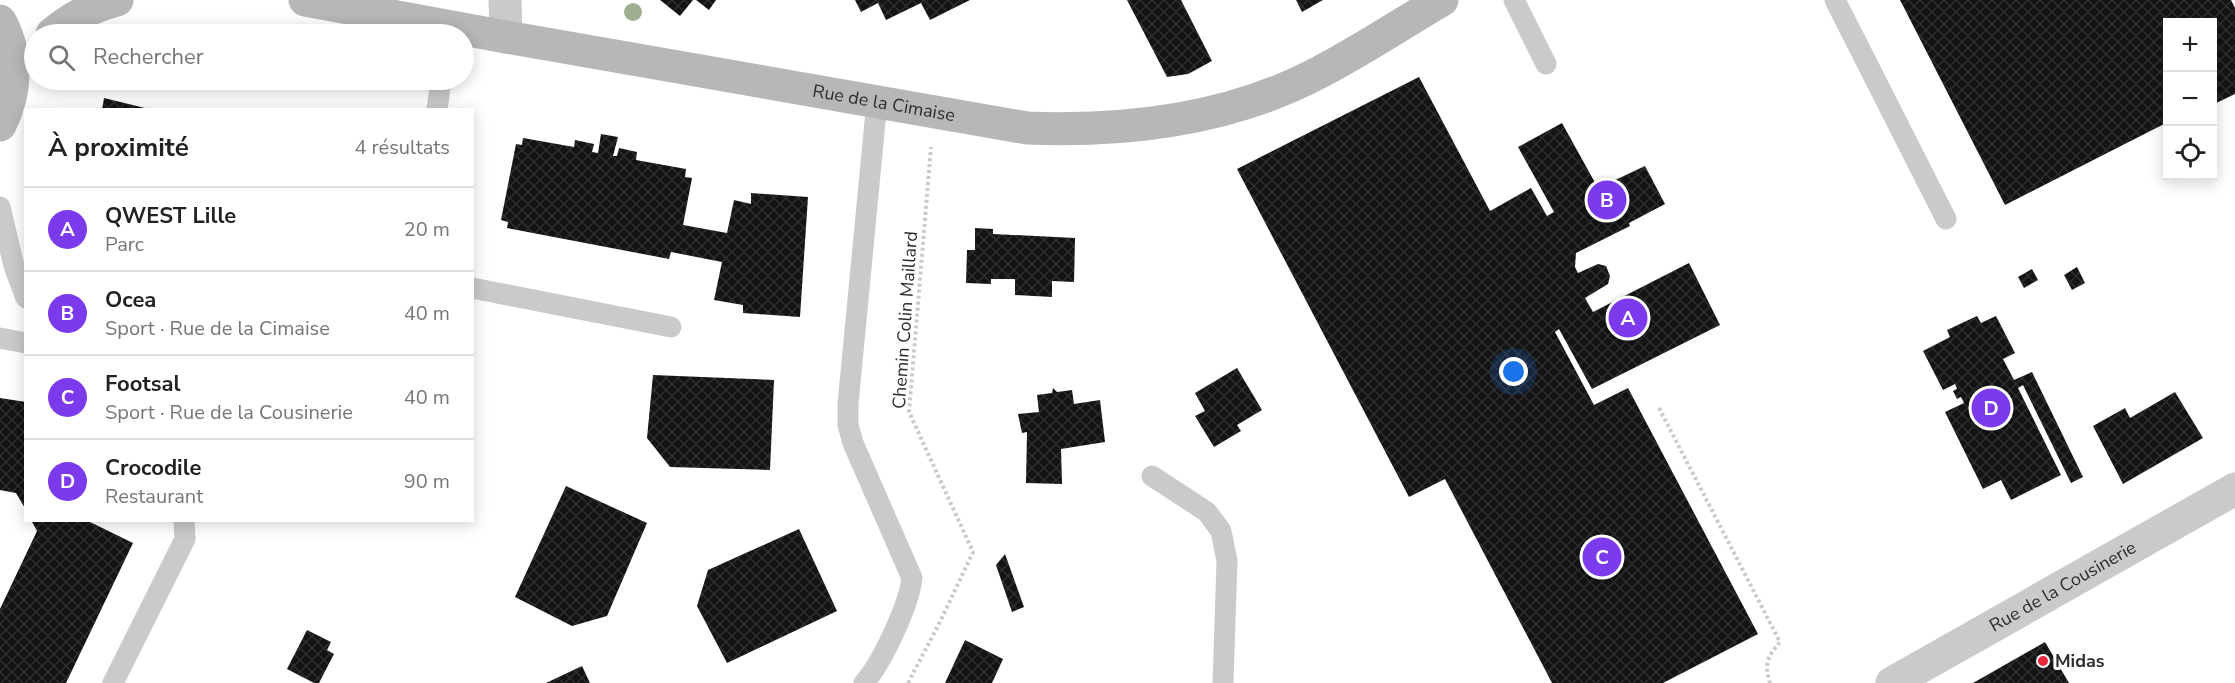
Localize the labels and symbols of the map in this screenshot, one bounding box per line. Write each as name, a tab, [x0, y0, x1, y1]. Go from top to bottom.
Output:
street label: Rue de la Cimaise	[811, 79, 957, 127]
pin: B	[1588, 178, 1626, 222]
street label: Chemin Colin Maillard	[887, 230, 923, 410]
pin: A	[1608, 296, 1648, 340]
your location	[1499, 357, 1528, 386]
pin: D	[1972, 386, 2010, 430]
pin: C	[1582, 534, 1622, 580]
street label: Rue de la Cousinerie	[1985, 535, 2140, 638]
place label: Midas	[2055, 649, 2105, 673]
marker: Midas	[2036, 654, 2050, 668]

